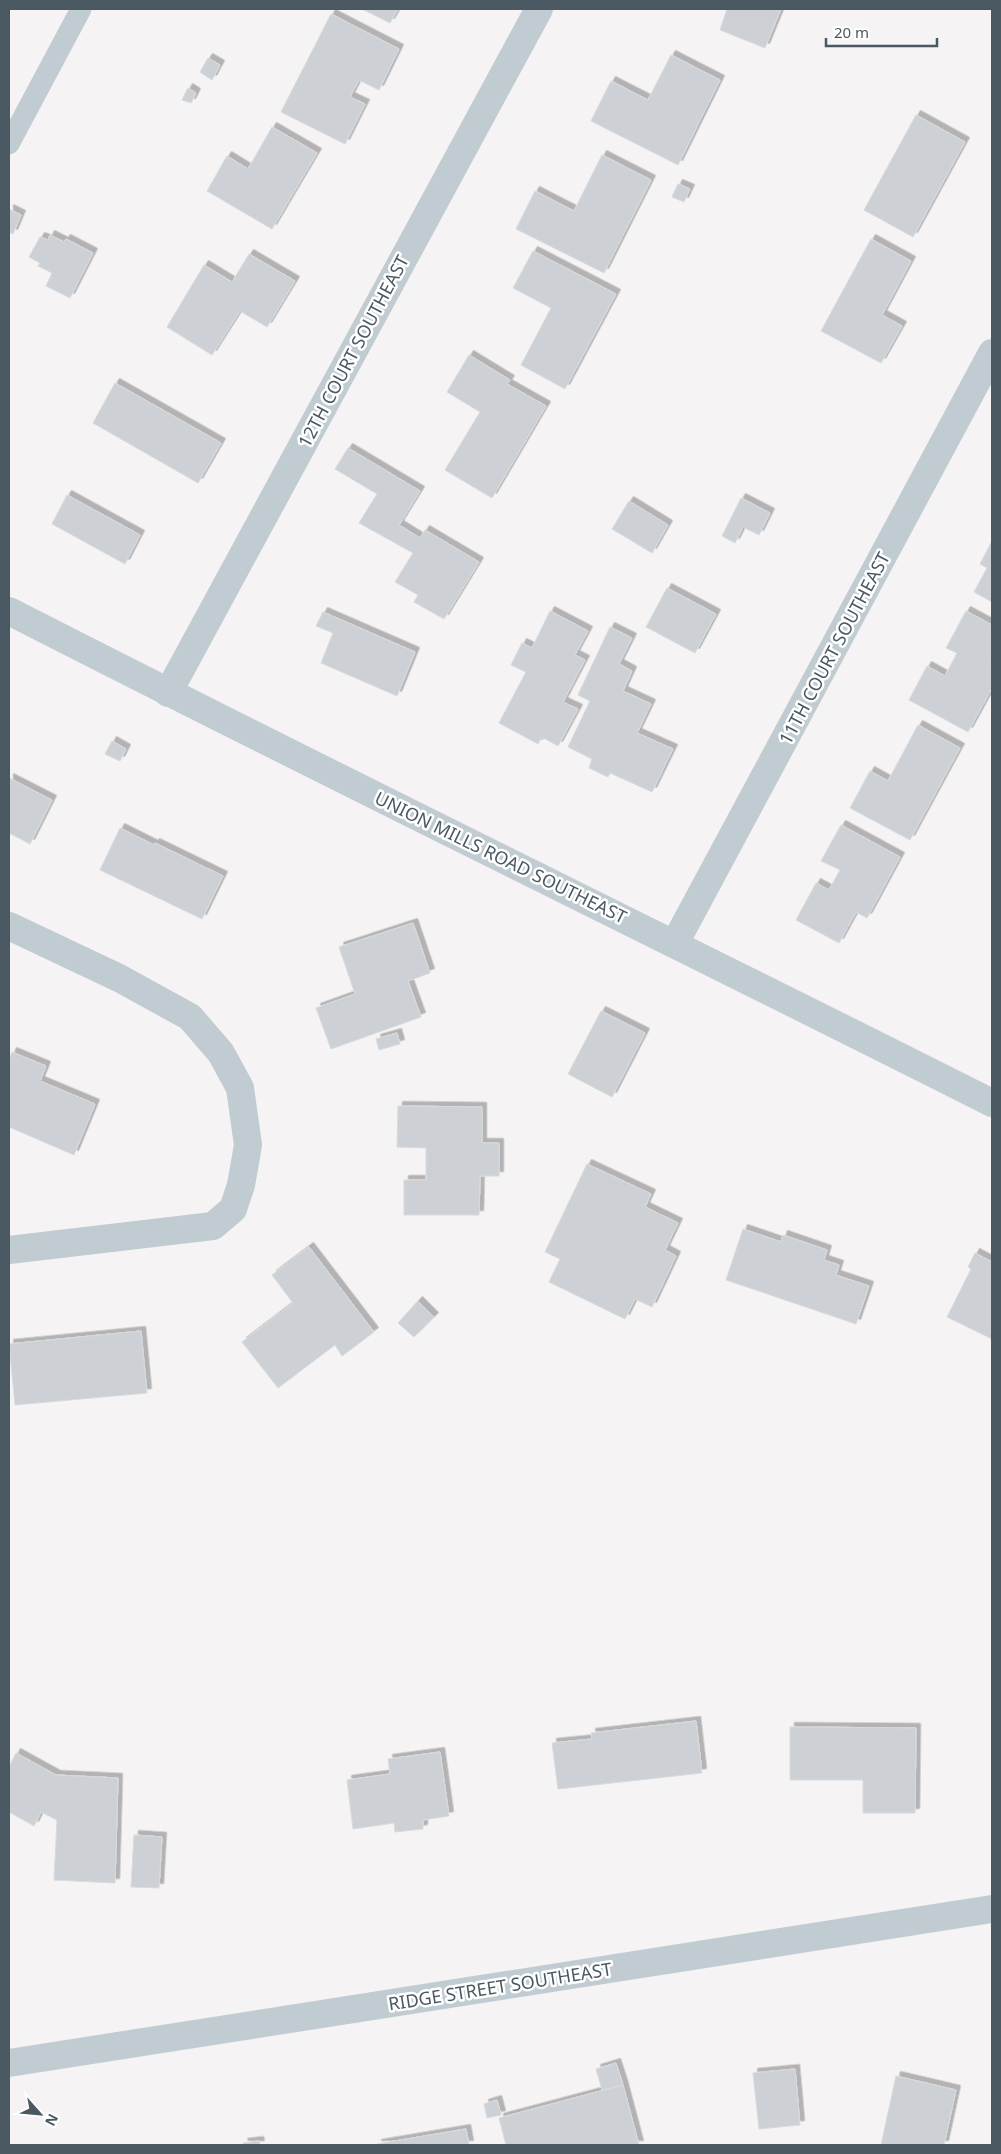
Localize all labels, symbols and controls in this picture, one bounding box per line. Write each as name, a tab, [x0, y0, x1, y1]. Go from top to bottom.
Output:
scale bar	[826, 15, 937, 47]
text: 20 m	[834, 22, 869, 42]
street label: 12TH COURT SOUTHEAST	[292, 251, 414, 451]
street label: 11TH COURT SOUTHEAST	[773, 548, 895, 748]
street label: UNION MILLS ROAD SOUTHEAST	[371, 785, 631, 929]
street label: RIDGE STREET SOUTHEAST	[387, 1956, 613, 2016]
north arrow	[15, 2089, 65, 2139]
text: N	[41, 2111, 63, 2130]

